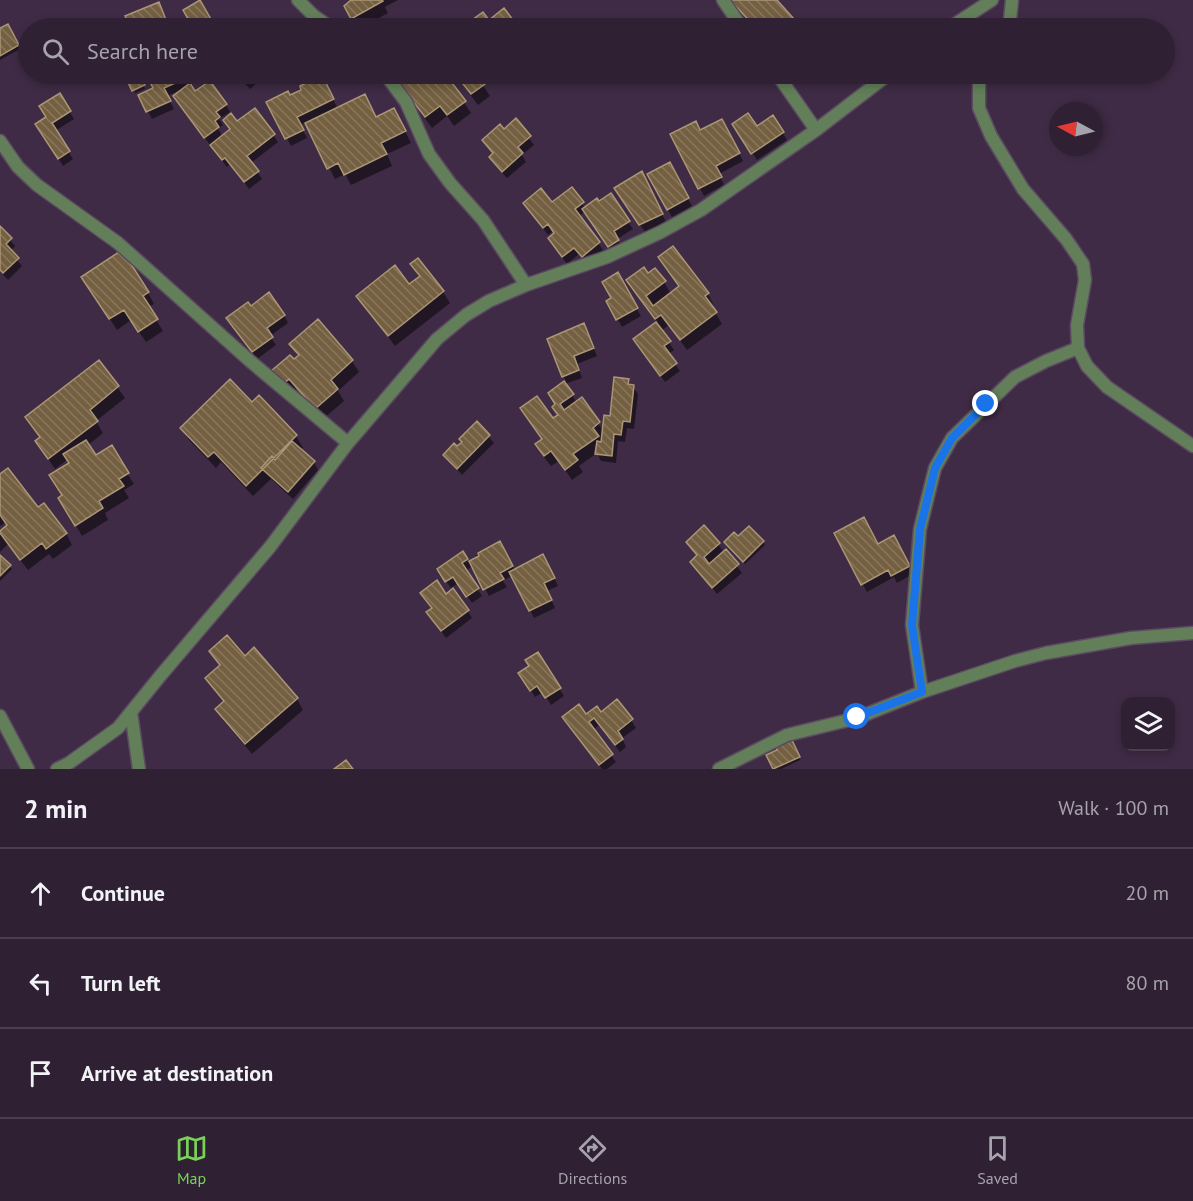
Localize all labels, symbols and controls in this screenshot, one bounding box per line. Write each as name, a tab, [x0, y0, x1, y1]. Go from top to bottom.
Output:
search box	[18, 18, 1175, 84]
icon: search	[39, 35, 72, 68]
text: Search here	[87, 37, 198, 65]
north arrow	[1049, 102, 1103, 156]
route end	[972, 390, 998, 416]
map controls	[1121, 697, 1175, 751]
button: layers	[1121, 697, 1175, 751]
route start	[843, 703, 869, 729]
text: 2 min	[24, 792, 87, 825]
text: Walk · 100 m	[1058, 795, 1169, 821]
icon: ahead	[24, 877, 57, 910]
text: Continue	[81, 879, 165, 907]
text: 20 m	[1126, 880, 1169, 906]
icon: left	[24, 967, 57, 1000]
text: Turn left	[81, 969, 161, 997]
text: 80 m	[1126, 970, 1169, 996]
icon: arrive	[24, 1057, 57, 1090]
text: Arrive at destination	[81, 1059, 273, 1087]
tab: Map	[175, 1132, 208, 1188]
tab: Directions	[558, 1132, 627, 1188]
tab: Saved	[977, 1132, 1018, 1188]

